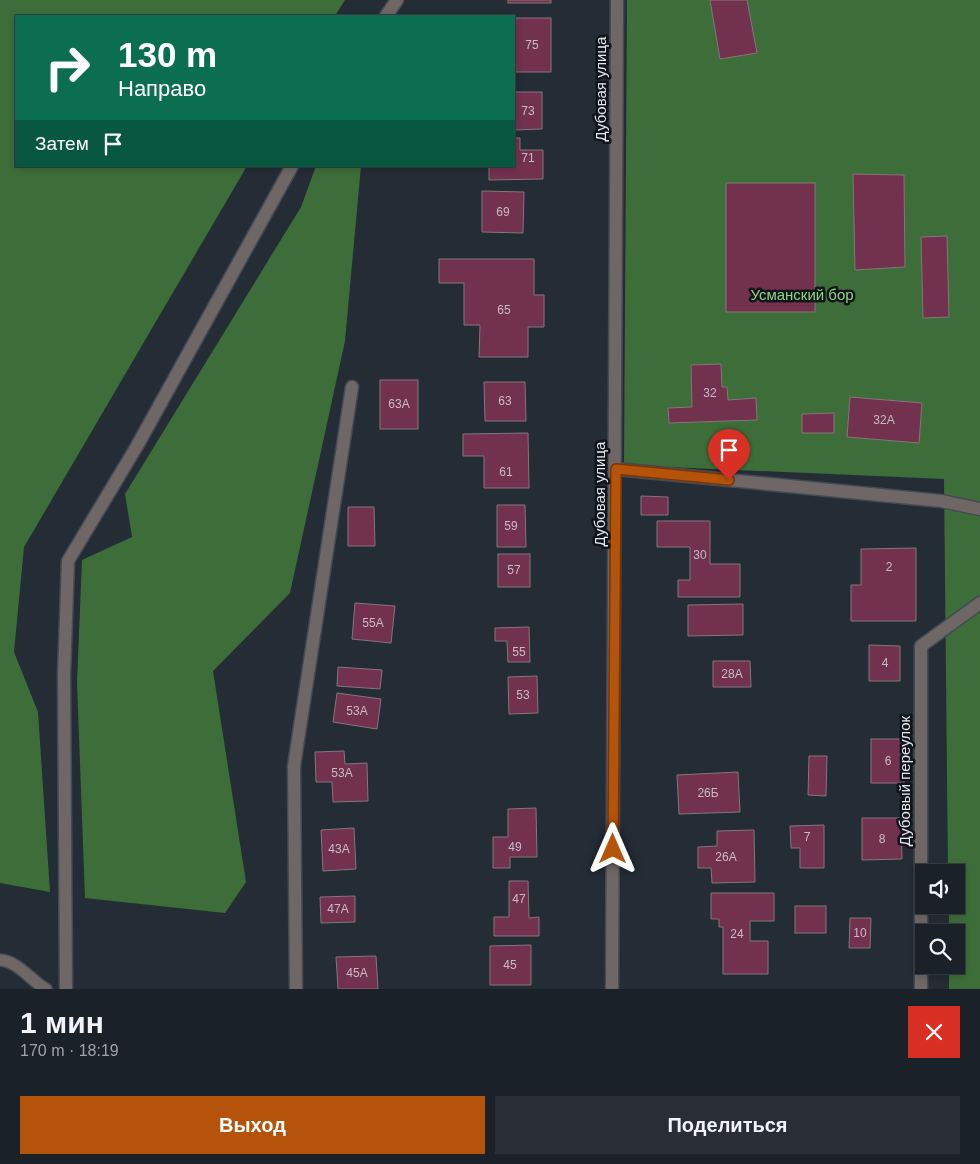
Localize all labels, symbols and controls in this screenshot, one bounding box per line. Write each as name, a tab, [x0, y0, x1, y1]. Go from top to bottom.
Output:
icon: right	[35, 35, 100, 100]
text: 130 m	[118, 35, 217, 74]
street label: Дубовая улица	[592, 36, 609, 141]
house number: 75	[525, 38, 539, 52]
text: Направо	[118, 76, 206, 101]
house number: 73	[521, 104, 535, 118]
icon: arrive	[99, 130, 127, 158]
text: Затем	[35, 133, 89, 154]
house number: 71	[521, 151, 535, 165]
house number: 69	[496, 205, 510, 219]
park label: Усманский бор	[750, 286, 854, 303]
house number: 65	[497, 303, 511, 317]
house number: 32	[703, 386, 717, 400]
house number: 63	[498, 394, 512, 408]
house number: 63А	[388, 397, 410, 411]
house number: 32А	[873, 413, 895, 427]
pin	[708, 429, 750, 480]
icon: arrive	[715, 436, 743, 464]
street label: Дубовая улица	[591, 441, 608, 546]
house number: 61	[499, 465, 513, 479]
house number: 59	[504, 519, 518, 533]
house number: 30	[693, 548, 707, 562]
house number: 2	[886, 560, 893, 574]
house number: 57	[507, 563, 521, 577]
house number: 55А	[362, 616, 384, 630]
house number: 55	[512, 645, 526, 659]
house number: 4	[882, 656, 889, 670]
house number: 28А	[721, 667, 743, 681]
house number: 53	[516, 688, 530, 702]
house number: 53А	[346, 704, 368, 718]
street label: Дубовый переулок	[896, 715, 913, 846]
house number: 6	[885, 754, 892, 768]
house number: 53А	[331, 766, 353, 780]
house number: 26Б	[697, 786, 719, 800]
position arrow	[586, 822, 638, 874]
house number: 7	[804, 830, 811, 844]
house number: 8	[879, 832, 886, 846]
house number: 49	[508, 840, 522, 854]
house number: 43А	[328, 842, 350, 856]
house number: 26А	[715, 850, 737, 864]
map controls	[915, 864, 965, 974]
button: sound	[915, 864, 965, 914]
house number: 47	[512, 892, 526, 906]
house number: 47А	[327, 902, 349, 916]
button: search	[915, 924, 965, 974]
house number: 10	[853, 926, 867, 940]
house number: 24	[730, 927, 744, 941]
house number: 45	[503, 958, 517, 972]
house number: 45А	[346, 966, 368, 980]
text: 1 мин	[20, 1006, 104, 1039]
button: close	[908, 1006, 960, 1058]
text: 170 m · 18:19	[20, 1042, 119, 1059]
button: Выход	[20, 1096, 485, 1154]
button: Поделиться	[495, 1096, 960, 1154]

